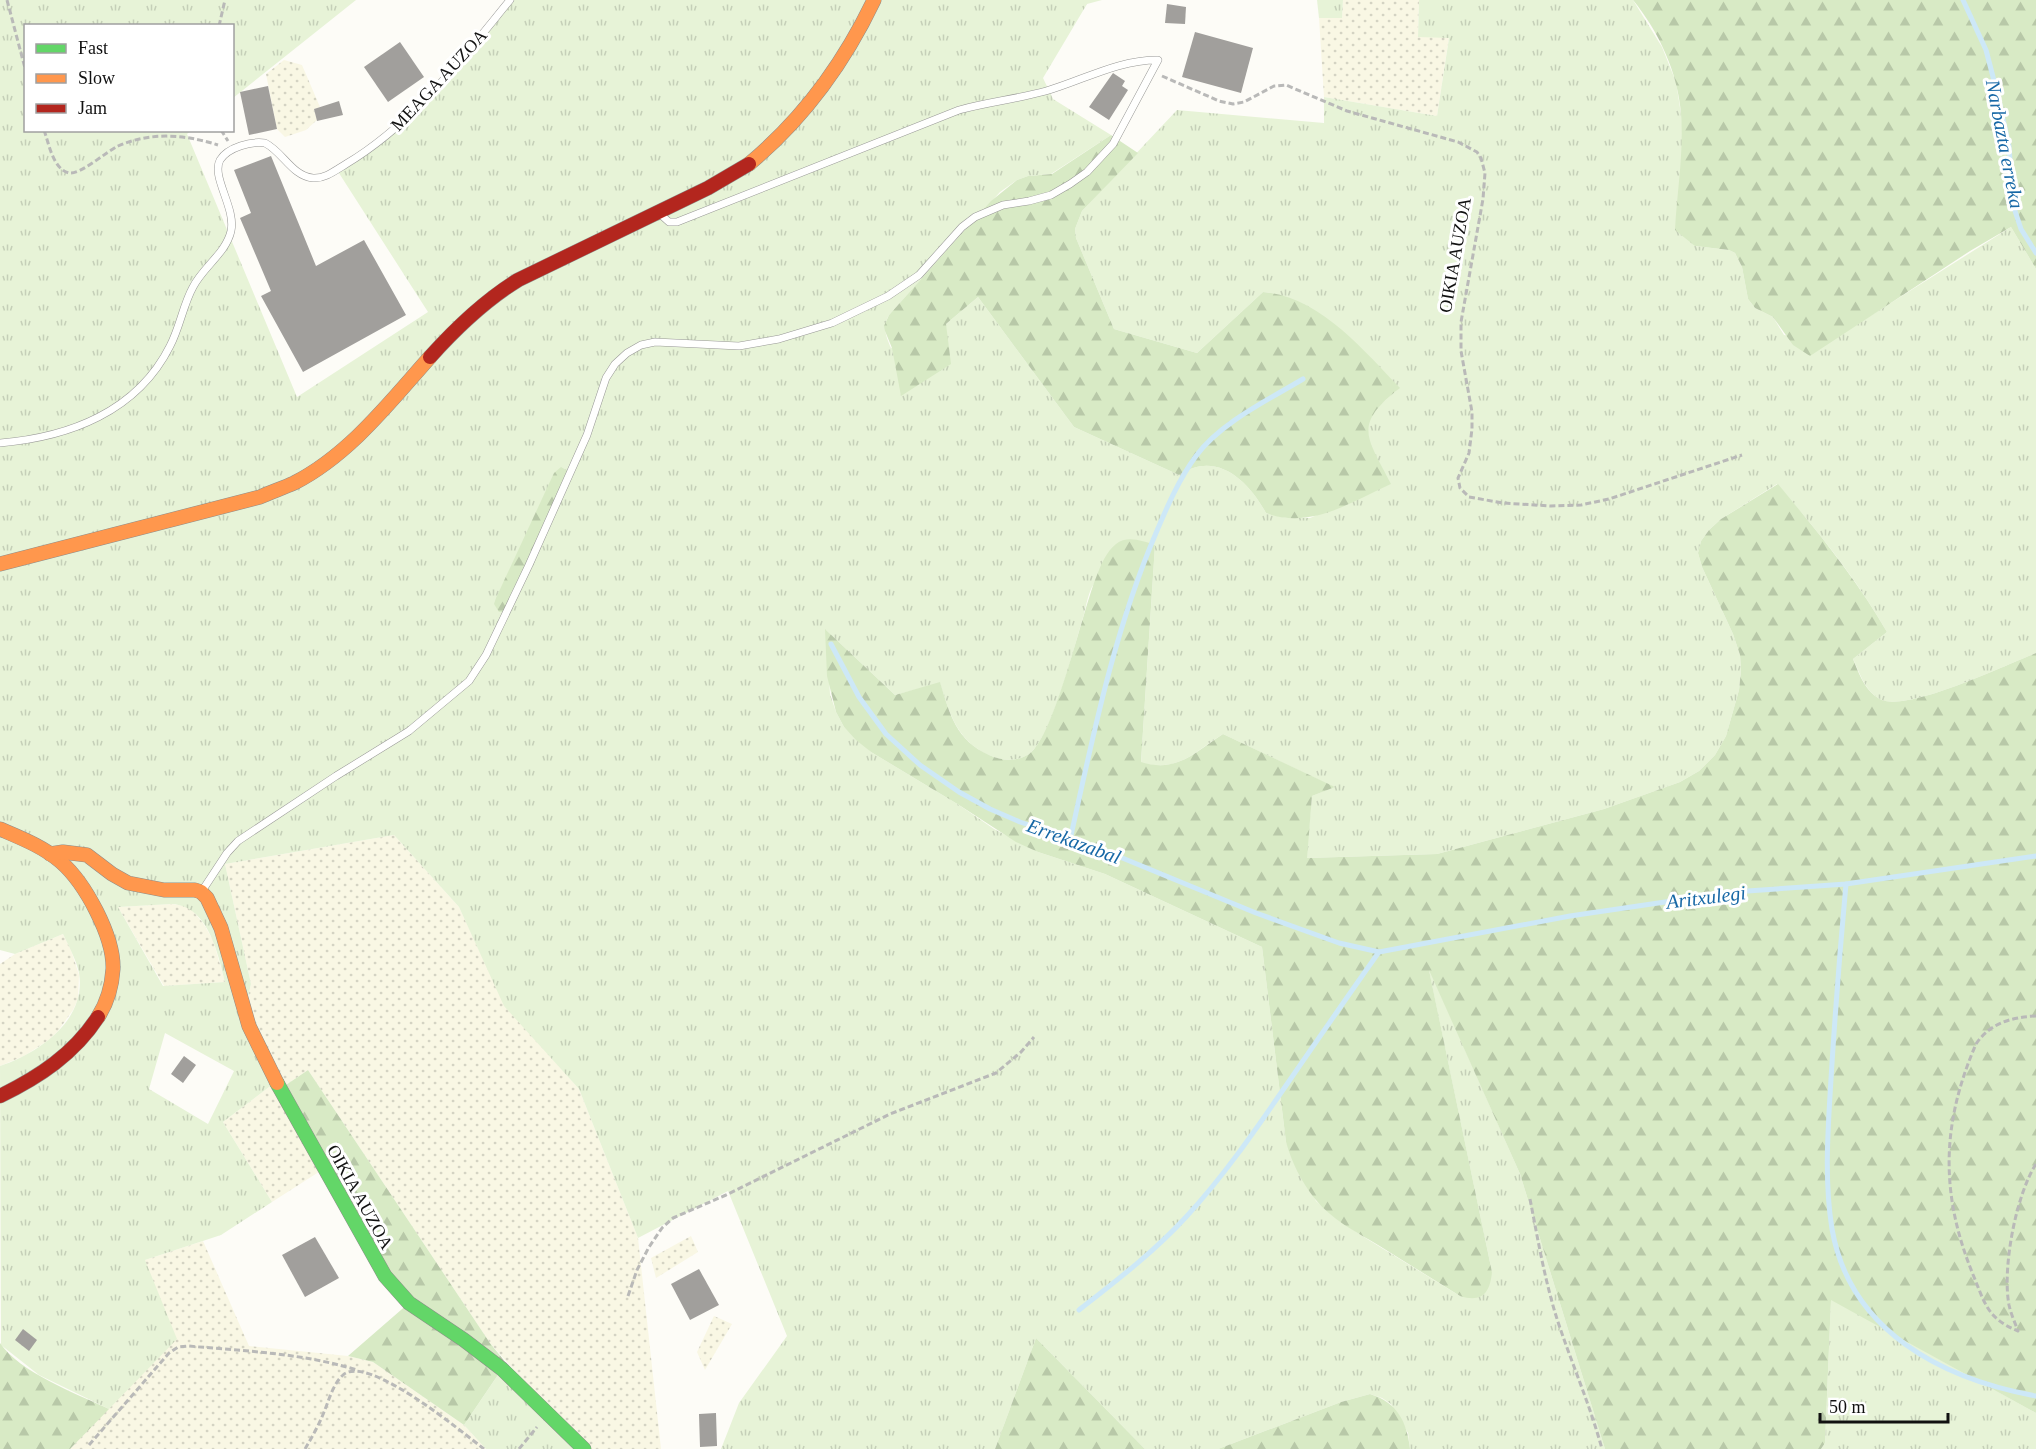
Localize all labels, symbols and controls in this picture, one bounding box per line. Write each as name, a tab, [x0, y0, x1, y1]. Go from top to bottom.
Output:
legend	[24, 24, 234, 132]
street label: MEAGA AUZOA	[387, 25, 491, 135]
text: Fast	[78, 38, 108, 58]
text: Slow	[78, 68, 115, 88]
water label: Narbazta erreka	[1982, 77, 2028, 210]
text: Jam	[78, 98, 107, 118]
street label: OIKIA AUZOA	[1435, 196, 1475, 314]
water label: Errekazabal	[1023, 814, 1124, 868]
water label: Aritxulegi	[1663, 881, 1747, 914]
street label: OIKIA AUZOA	[323, 1141, 397, 1253]
scale bar	[1820, 1386, 1948, 1424]
text: 50 m	[1829, 1397, 1866, 1417]

